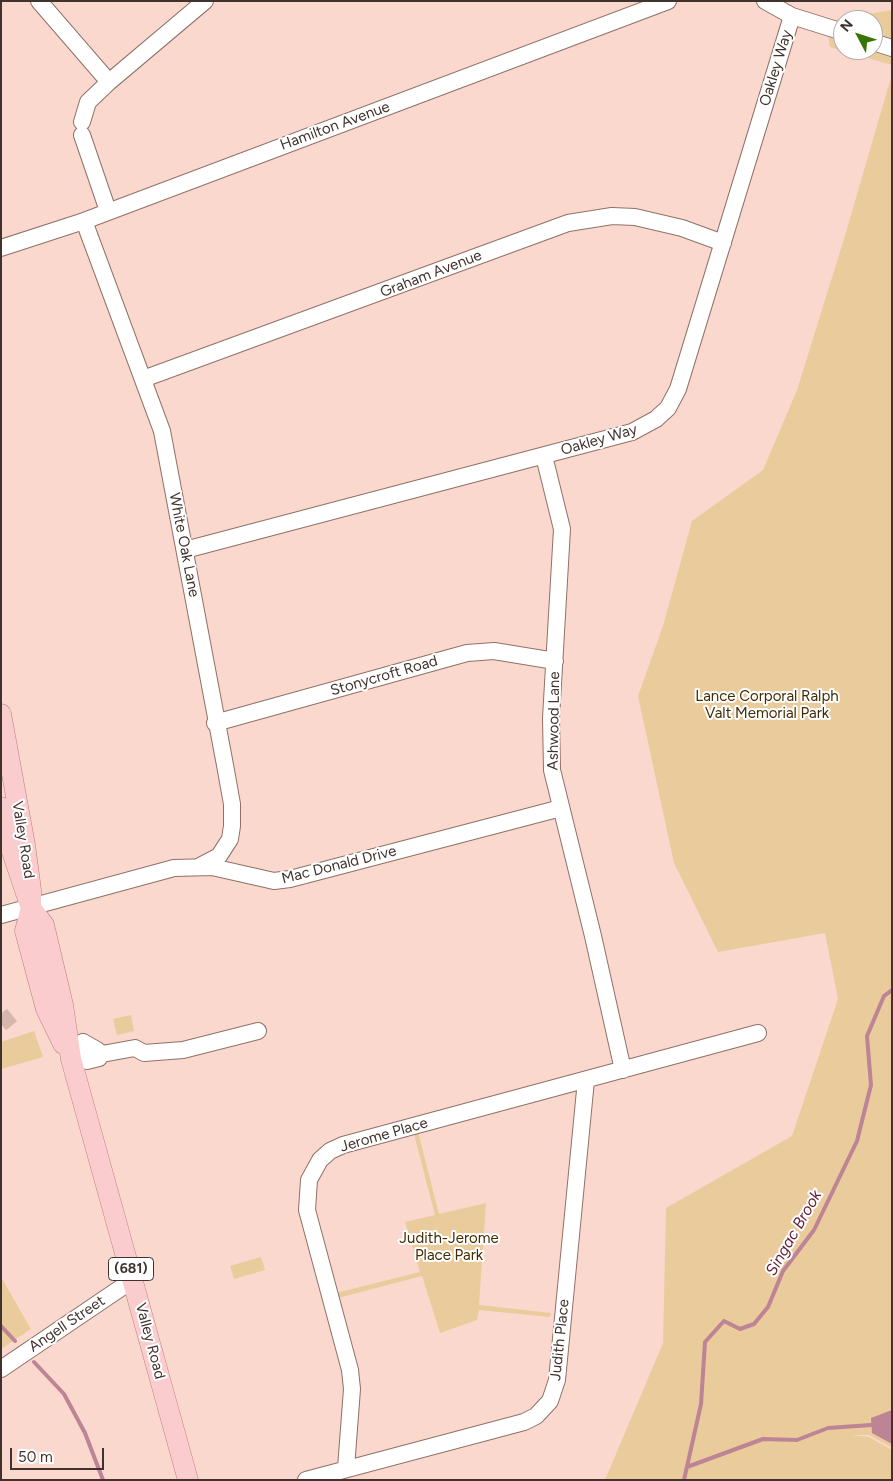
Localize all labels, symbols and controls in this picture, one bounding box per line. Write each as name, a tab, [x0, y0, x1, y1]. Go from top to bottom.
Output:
north arrow	[833, 10, 883, 60]
text: N	[837, 16, 857, 35]
street label: Oakley Way	[756, 28, 796, 108]
street label: Hamilton Avenue	[278, 98, 392, 154]
street label: Graham Avenue	[378, 246, 484, 302]
street label: Oakley Way	[559, 421, 639, 459]
street label: White Oak Lane	[165, 491, 203, 599]
street label: Stonycroft Road	[328, 652, 440, 700]
street label: Ashwood Lane	[544, 671, 564, 771]
park label: Lance Corporal Ralph Valt Memorial Park	[695, 688, 839, 723]
street label: Valley Road	[8, 800, 38, 880]
street label: Mac Donald Drive	[280, 842, 398, 888]
street label: Jerome Place	[338, 1114, 430, 1156]
water label: Singac Brook	[762, 1187, 826, 1279]
park label: Judith-Jerome Place Park	[399, 1230, 499, 1265]
road number: (681)	[108, 1258, 154, 1280]
street label: Angell Street	[26, 1292, 108, 1356]
street label: Judith Place	[547, 1298, 573, 1382]
street label: Valley Road	[131, 1301, 169, 1381]
scale bar	[12, 1438, 106, 1470]
text: 50 m	[18, 1448, 53, 1466]

